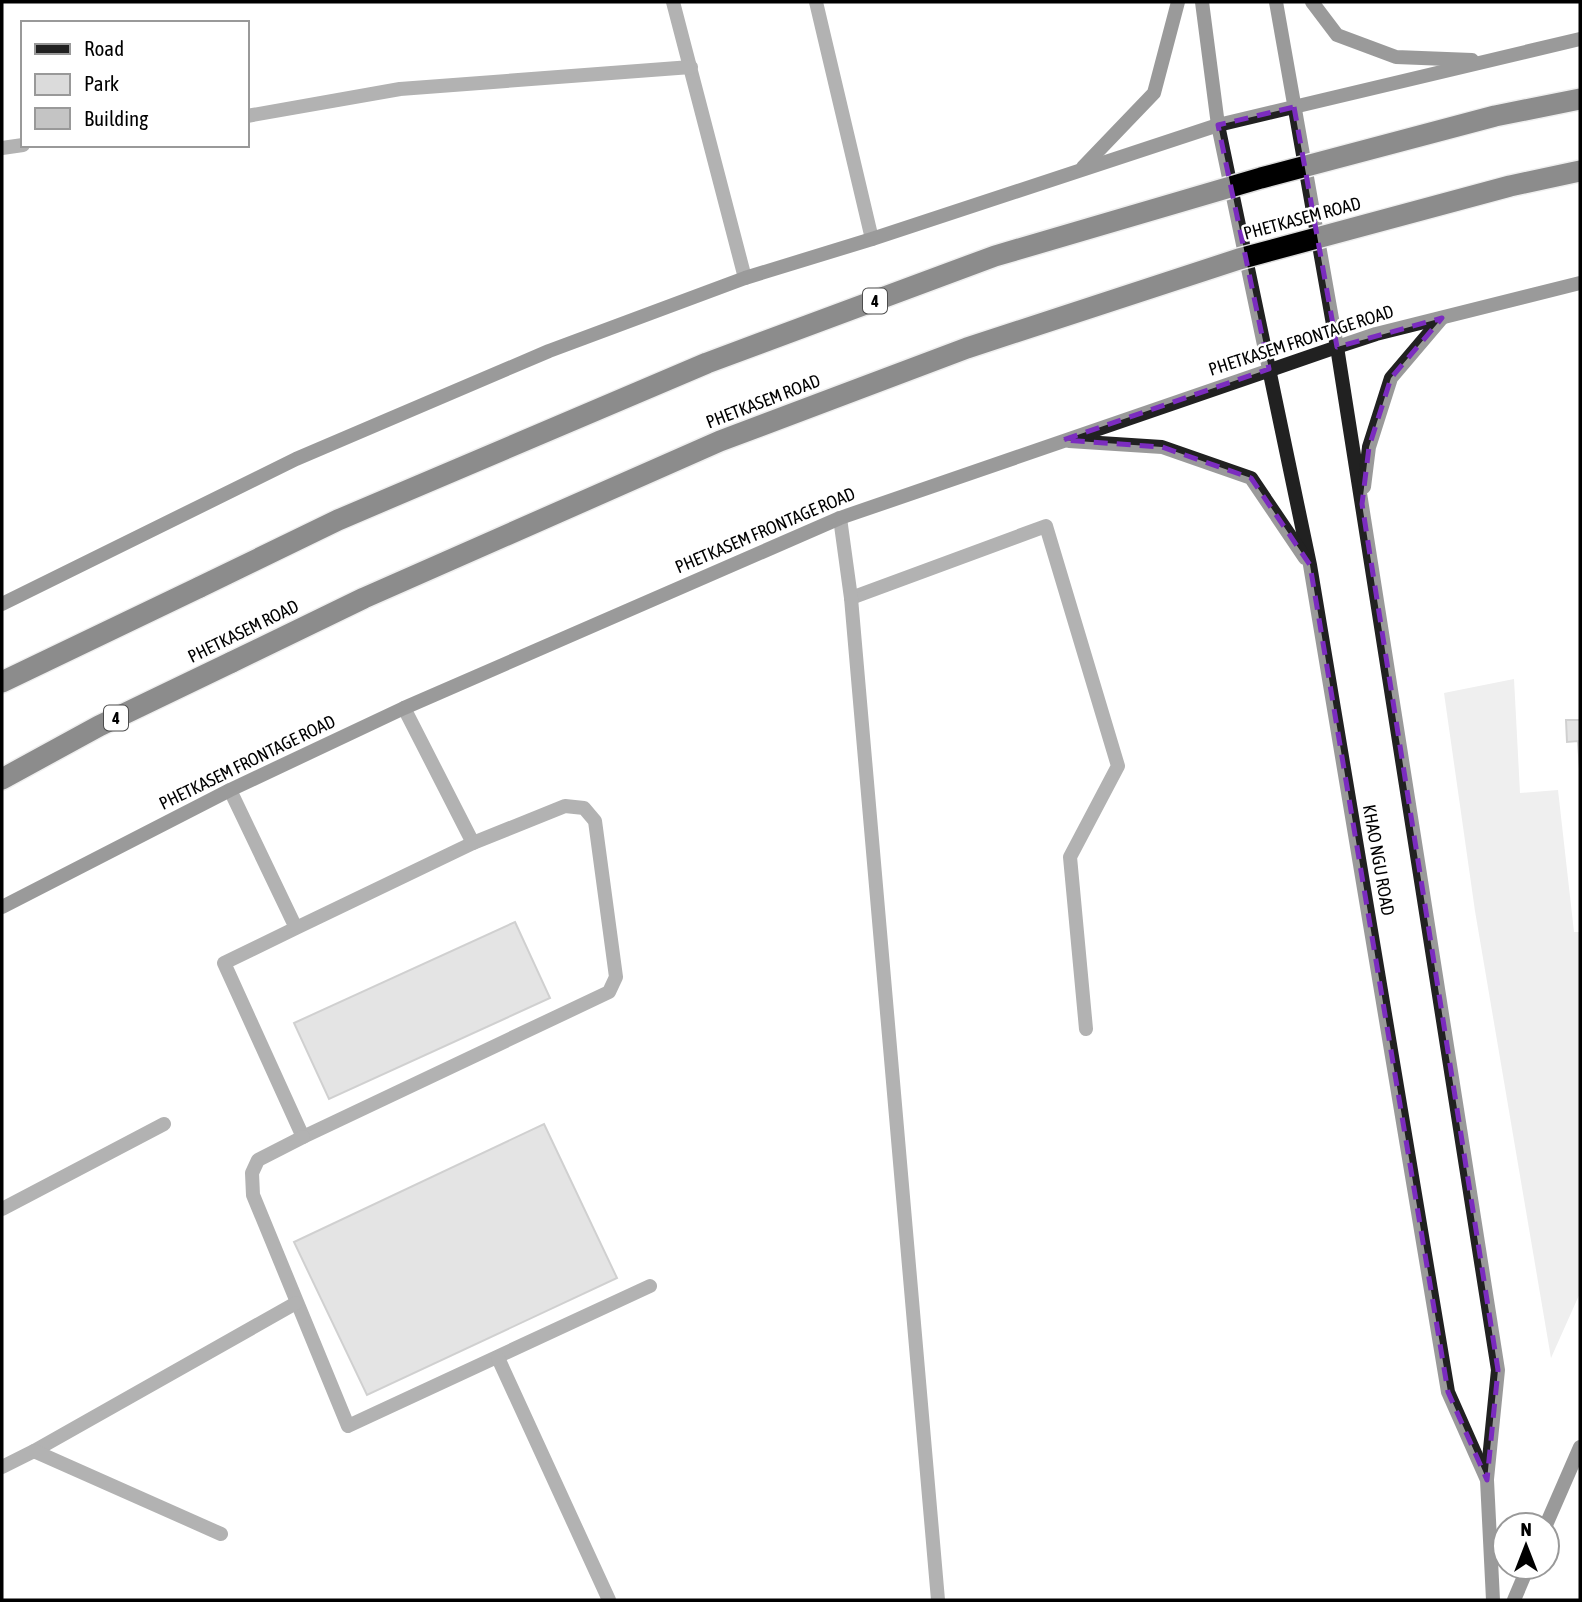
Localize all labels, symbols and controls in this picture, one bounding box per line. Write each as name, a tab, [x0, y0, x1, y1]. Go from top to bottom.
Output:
legend	[21, 21, 248, 147]
text: Road	[84, 36, 124, 60]
text: Park	[84, 71, 119, 95]
text: Building	[84, 106, 148, 130]
street label: PHETKASEM ROAD	[1241, 192, 1363, 244]
road number: 4	[863, 288, 887, 314]
street label: PHETKASEM FRONTAGE ROAD	[1206, 300, 1396, 380]
street label: PHETKASEM ROAD	[703, 370, 823, 432]
street label: PHETKASEM FRONTAGE ROAD	[672, 483, 858, 577]
street label: PHETKASEM ROAD	[184, 595, 302, 667]
road number: 4	[104, 706, 128, 730]
street label: PHETKASEM FRONTAGE ROAD	[156, 710, 338, 814]
street label: KHAO NGU ROAD	[1359, 803, 1399, 917]
north arrow	[1491, 1511, 1561, 1581]
text: N	[1520, 1518, 1532, 1540]

